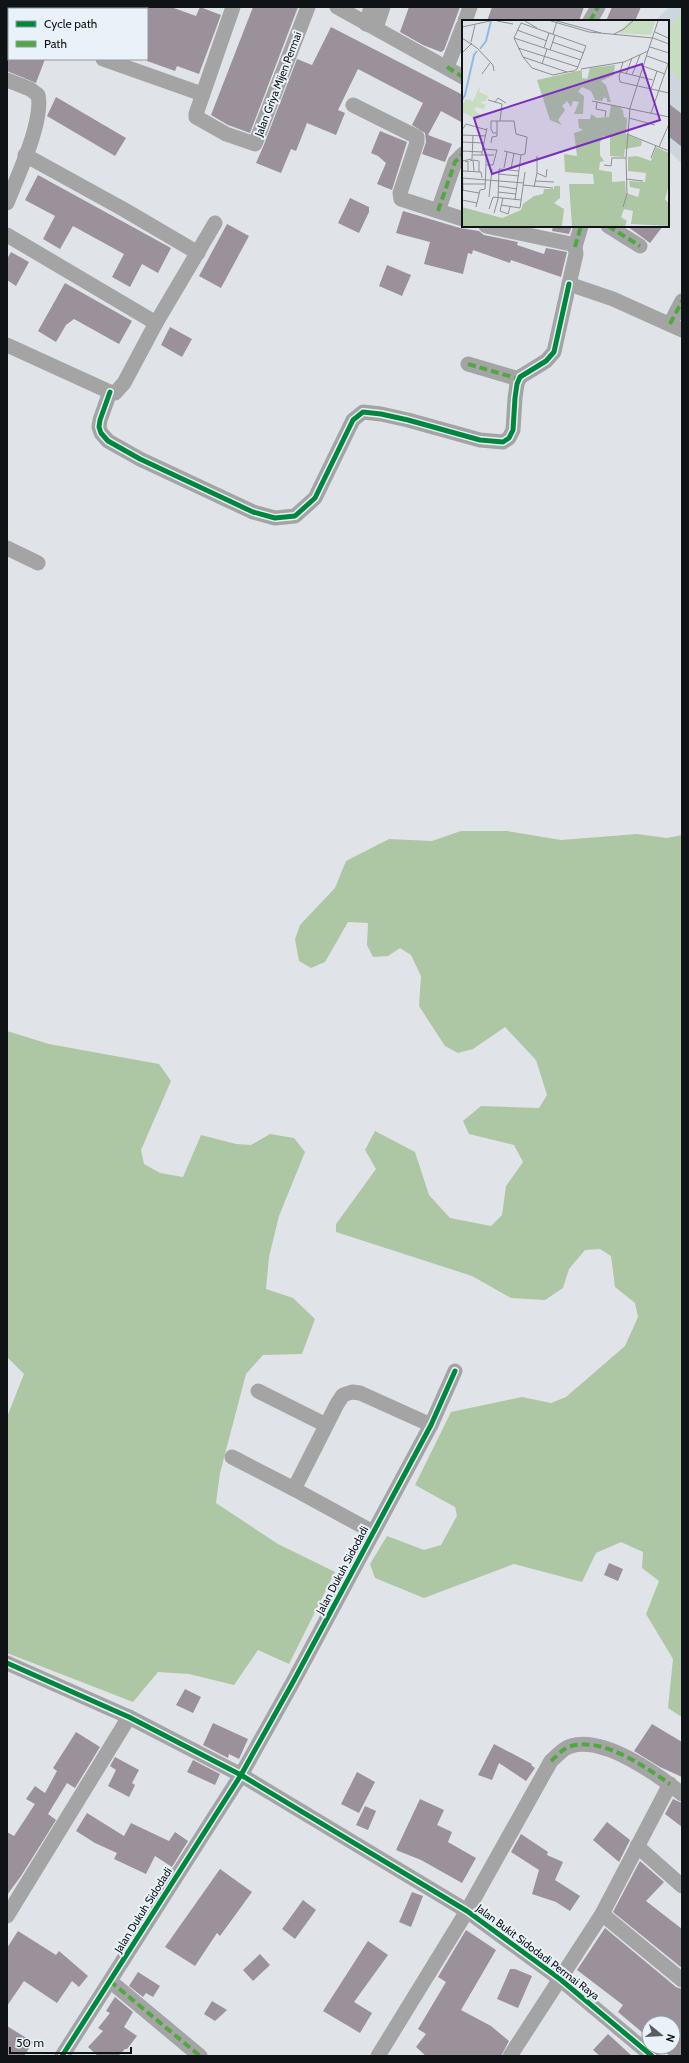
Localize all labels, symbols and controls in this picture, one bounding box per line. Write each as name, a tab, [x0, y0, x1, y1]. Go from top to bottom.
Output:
legend	[8, 8, 148, 60]
text: Cycle path	[44, 16, 97, 31]
inset map	[462, 20, 669, 227]
street label: Jalan Griya Mijen Permai	[251, 30, 304, 139]
text: Path	[44, 36, 67, 51]
street label: Jalan Dukuh Sidodadi	[312, 1523, 371, 1617]
street label: Jalan Dukuh Sidodadi	[111, 1865, 175, 1956]
street label: Jalan Bukit Sidodadi Permai Raya	[473, 1900, 603, 2003]
north arrow	[641, 2015, 681, 2055]
scale bar	[10, 2029, 131, 2055]
text: N	[663, 2032, 678, 2044]
text: 50 m	[16, 2035, 44, 2050]

